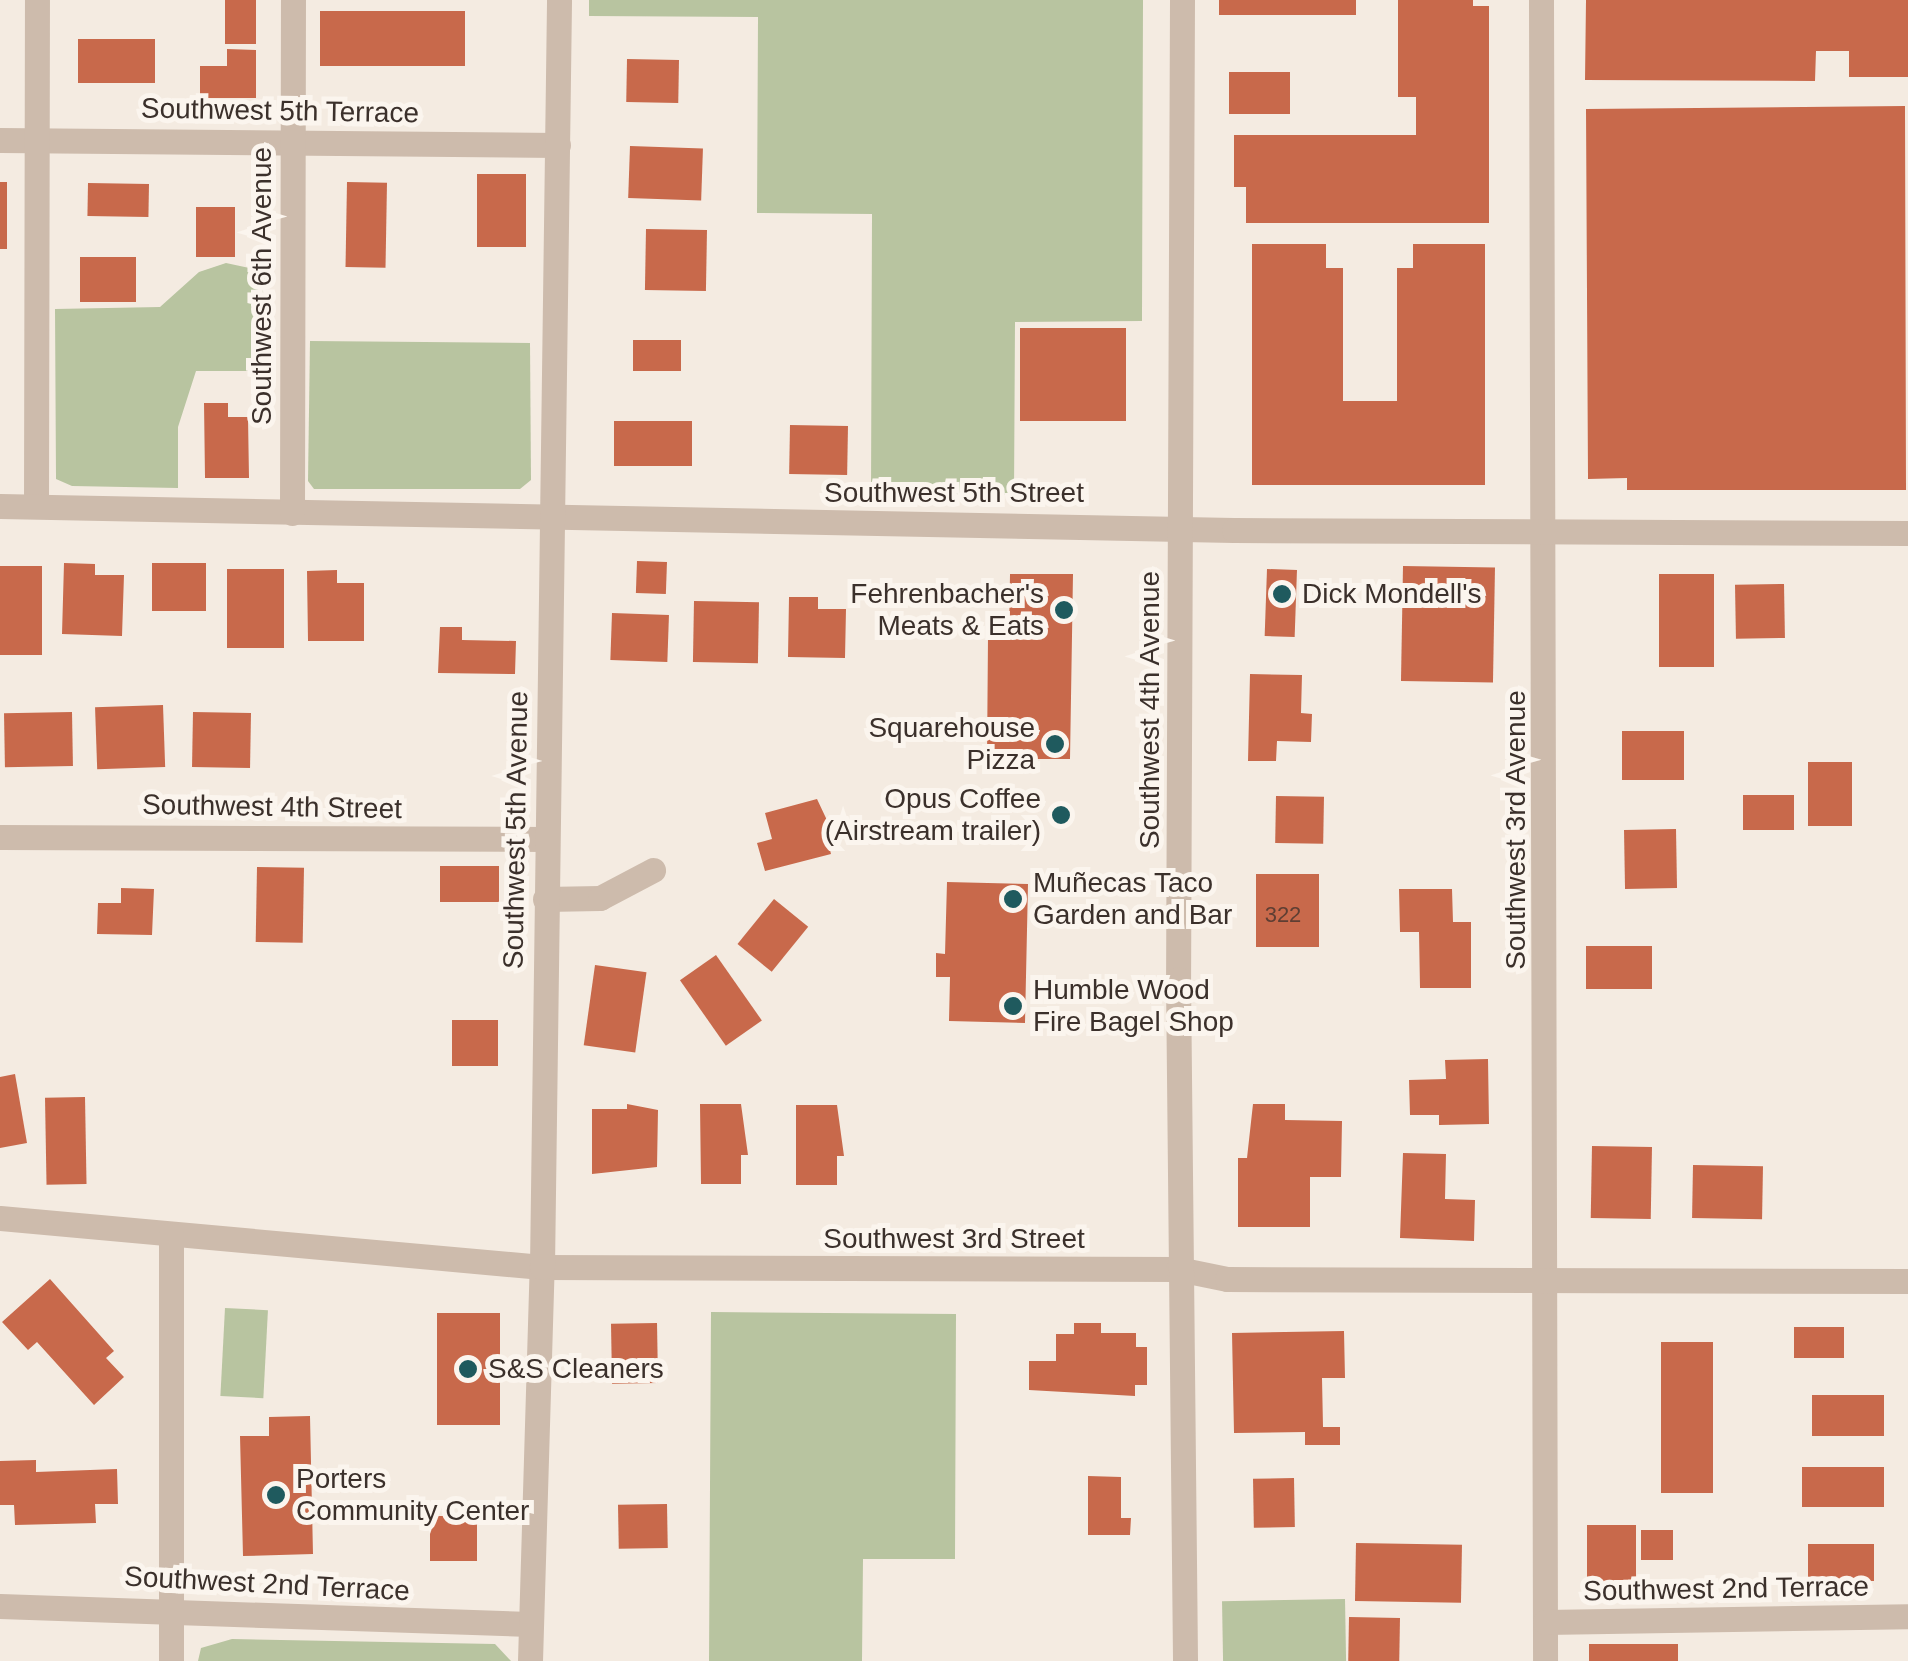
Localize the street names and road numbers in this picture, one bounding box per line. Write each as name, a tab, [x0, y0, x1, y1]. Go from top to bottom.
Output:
street label: Southwest 5th Terrace	[140, 92, 420, 130]
street label: Southwest 6th Avenue	[245, 146, 279, 426]
street label: Southwest 5th Street	[824, 476, 1084, 510]
street label: Southwest 4th Avenue	[1133, 570, 1167, 850]
street label: Southwest 3rd Avenue	[1499, 689, 1533, 971]
street label: Southwest 5th Avenue	[497, 690, 535, 970]
street label: Southwest 4th Street	[142, 788, 402, 826]
street label: Southwest 3rd Street	[823, 1222, 1085, 1256]
street label: Southwest 2nd Terrace	[123, 1560, 411, 1608]
street label: Southwest 2nd Terrace	[1583, 1570, 1869, 1608]

